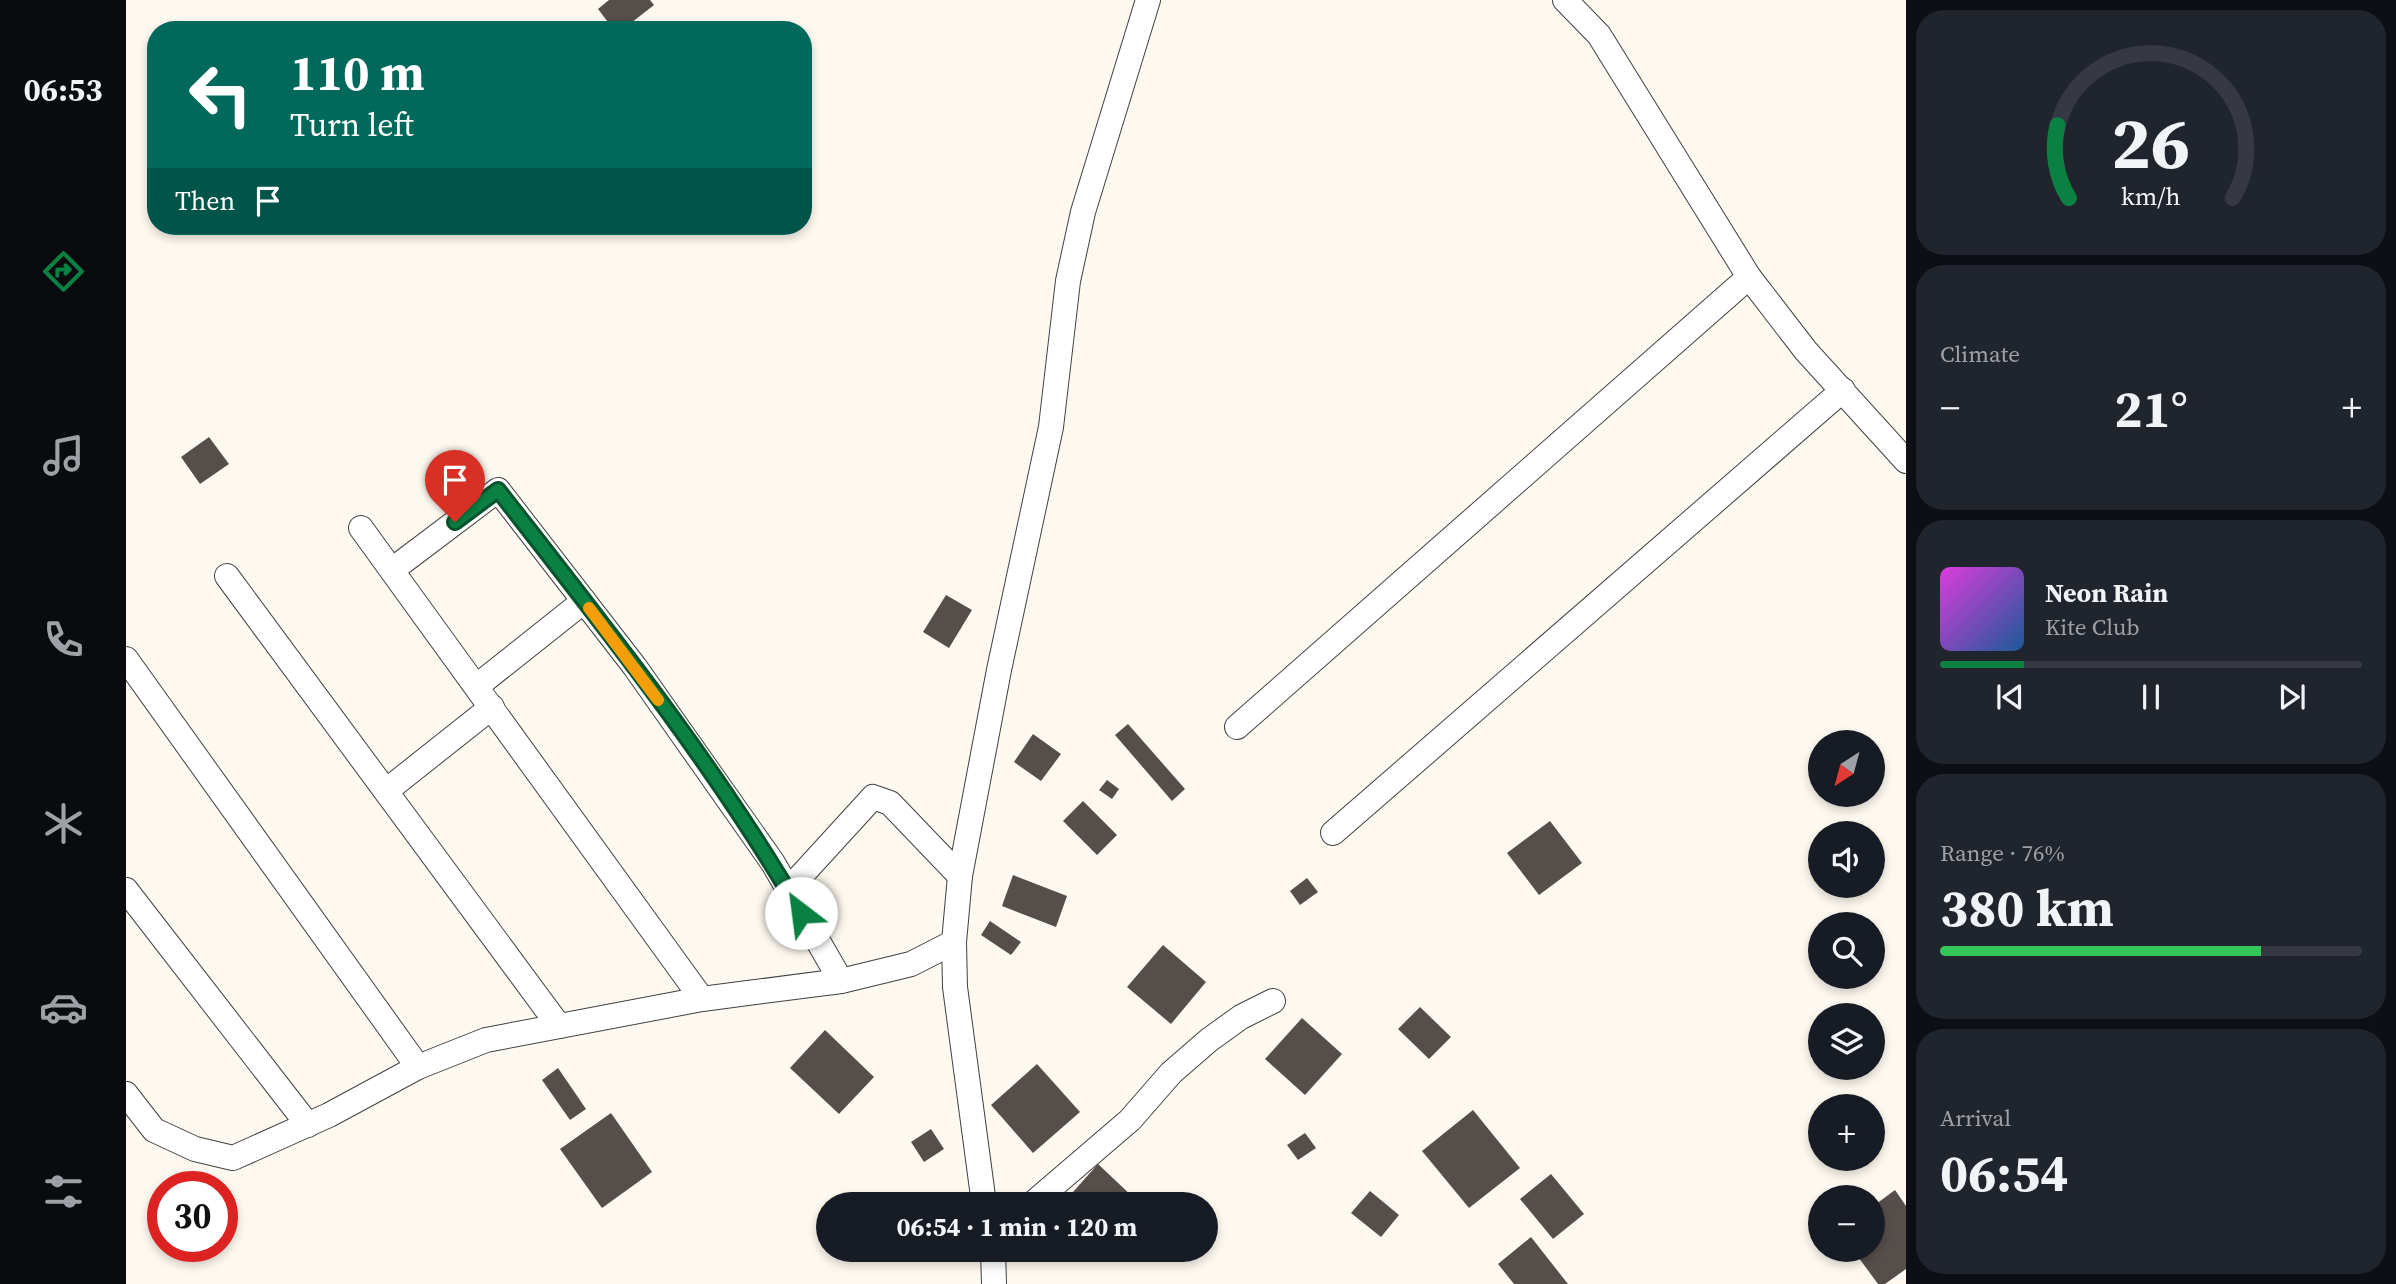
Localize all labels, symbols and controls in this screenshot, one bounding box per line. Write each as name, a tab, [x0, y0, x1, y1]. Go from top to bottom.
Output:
text: 110 m	[290, 39, 425, 106]
icon: left	[175, 49, 266, 140]
text: 06:53	[24, 68, 102, 112]
text: 26	[2112, 94, 2190, 193]
text: Turn left	[290, 103, 414, 147]
text: km/h	[2121, 179, 2181, 213]
icon: arrive	[249, 182, 287, 220]
text: Then	[175, 183, 235, 219]
icon: directions	[39, 247, 88, 296]
text: Climate	[1940, 338, 2020, 370]
text: 21°	[2114, 373, 2188, 444]
text: −	[1940, 382, 1960, 434]
text: +	[2342, 382, 2362, 434]
icon: music	[39, 431, 88, 480]
pin	[425, 450, 485, 522]
icon: arrive	[436, 461, 474, 499]
text: Neon Rain	[2045, 575, 2168, 611]
text: Kite Club	[2045, 611, 2140, 643]
icon: phone	[39, 615, 88, 664]
icon: previous	[1991, 678, 2029, 716]
icon: pause	[2132, 678, 2170, 716]
icon: next	[2273, 678, 2311, 716]
north arrow	[1808, 730, 1885, 807]
map controls	[1808, 730, 1885, 1262]
icon: climate	[39, 799, 88, 848]
button: sound	[1808, 821, 1885, 898]
text: Range · 76%	[1940, 837, 2065, 869]
text: 380 km	[1940, 872, 2114, 943]
position arrow	[764, 876, 838, 950]
button: search	[1808, 912, 1885, 989]
icon: car	[39, 983, 88, 1032]
button: layers	[1808, 1003, 1885, 1080]
button: +	[1808, 1094, 1885, 1171]
text: Arrival	[1940, 1102, 2011, 1134]
text: 06:54	[1940, 1137, 2068, 1208]
icon: filters	[39, 1167, 88, 1216]
speed limit sign: 30	[147, 1171, 238, 1262]
button: −	[1808, 1185, 1885, 1262]
text: 06:54 · 1 min · 120 m	[897, 1209, 1137, 1245]

